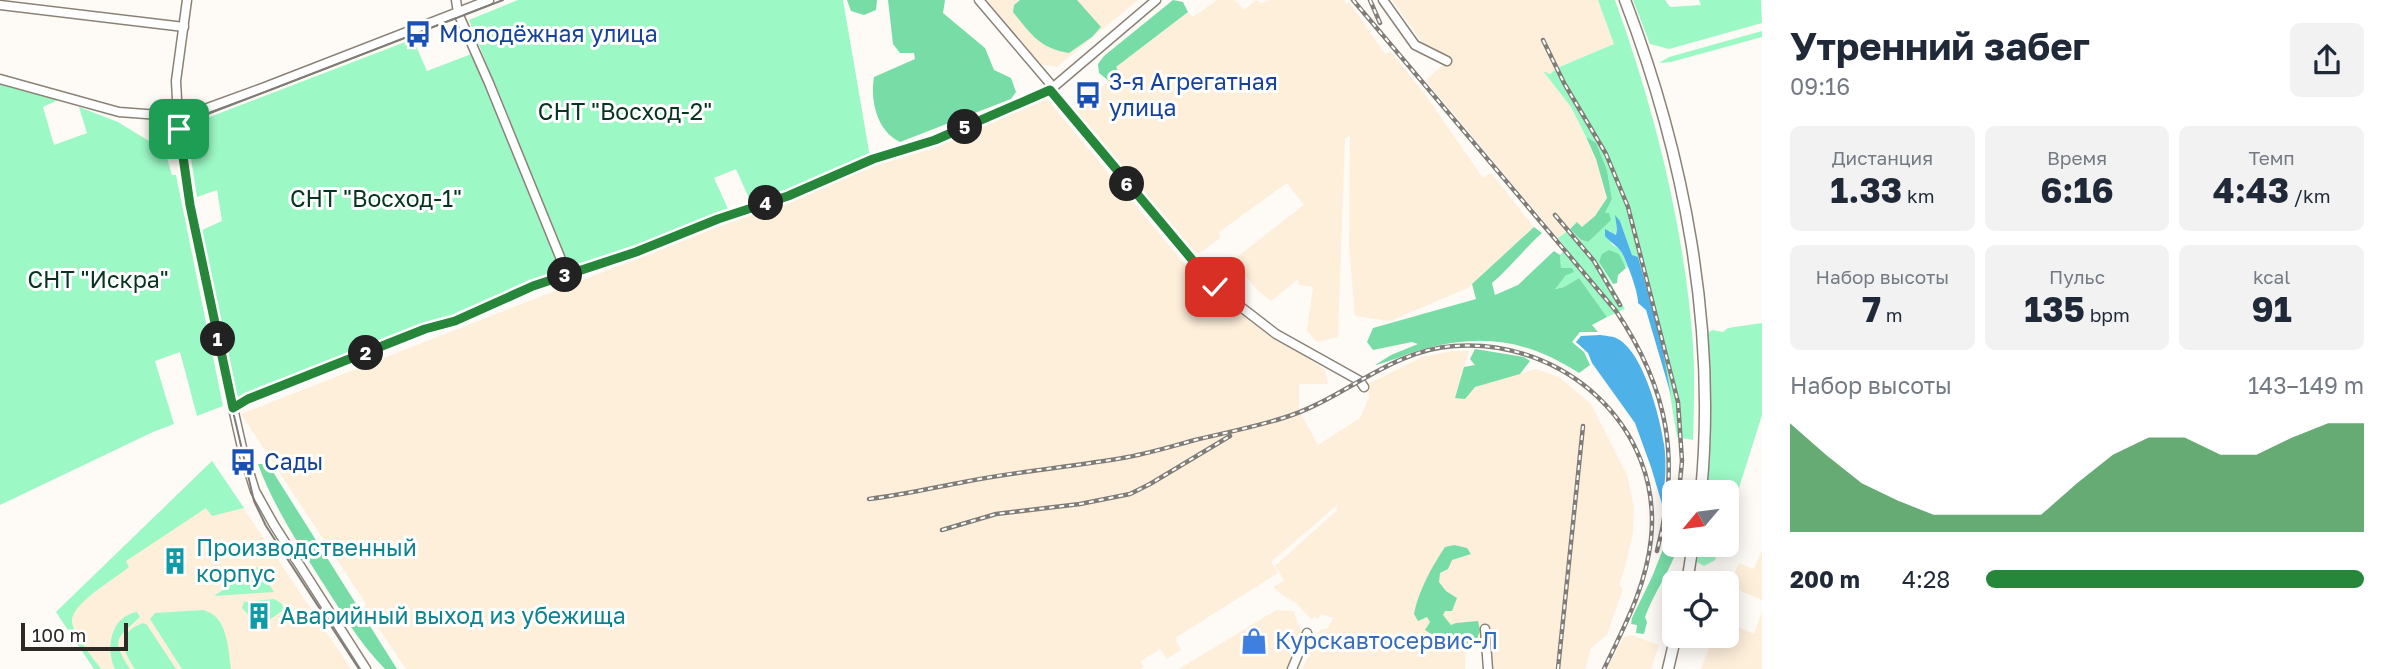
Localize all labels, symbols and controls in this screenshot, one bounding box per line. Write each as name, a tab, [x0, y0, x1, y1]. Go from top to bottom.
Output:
bus stop icon: Молодёжная улица	[403, 19, 433, 49]
place label: Молодёжная улица	[439, 19, 658, 47]
text: Утренний забег	[1790, 23, 2090, 68]
button: share	[2290, 23, 2364, 97]
place label: 3-я Агрегатная улица	[1109, 67, 1278, 121]
text: 09:16	[1790, 72, 1850, 100]
bus stop icon: 3-я Агрегатная улица	[1073, 80, 1103, 110]
park label: СНТ "Восход-2"	[538, 97, 712, 125]
pin	[149, 99, 209, 159]
icon: arrive	[160, 110, 198, 148]
pin: 5	[948, 110, 982, 144]
text: 5	[959, 115, 970, 138]
text: Дистанция	[1832, 146, 1933, 169]
text: Время	[2047, 146, 2107, 169]
text: Темп	[2249, 146, 2295, 169]
pin: 6	[1110, 166, 1144, 202]
text: 1.33	[1830, 169, 1902, 211]
text: 6:16	[2040, 169, 2114, 211]
text: 4:43	[2213, 169, 2289, 211]
text: 6	[1120, 172, 1133, 195]
park label: СНТ "Восход-1"	[290, 184, 462, 212]
text: km	[1902, 184, 1934, 207]
text: /km	[2289, 184, 2331, 207]
pin: 4	[748, 186, 784, 220]
text: 4	[760, 191, 771, 214]
pin	[1185, 257, 1245, 317]
pin: 3	[548, 258, 582, 292]
text: 3	[559, 263, 570, 286]
park label: СНТ "Искра"	[27, 265, 169, 293]
text: Набор высоты	[1815, 265, 1949, 288]
text: Пульс	[2049, 265, 2105, 288]
text: kcal	[2253, 265, 2290, 288]
icon: check	[1196, 268, 1234, 306]
text: 7	[1862, 288, 1881, 330]
text: 135	[2024, 288, 2085, 330]
text: 91	[2252, 288, 2292, 330]
text: m	[1881, 303, 1903, 326]
text: bpm	[2085, 303, 2130, 326]
pin: 1	[200, 322, 235, 356]
text: 1	[213, 327, 222, 350]
pin: 2	[348, 336, 384, 370]
text: 2	[360, 341, 371, 364]
text: Набор высоты	[1790, 371, 1952, 399]
text: 143–149 m	[2248, 371, 2364, 399]
bus stop icon: Сады	[228, 447, 258, 477]
place label: Сады	[264, 447, 323, 475]
north arrow	[1662, 480, 1740, 556]
map controls	[1662, 480, 1739, 648]
place label: Производственный корпус	[196, 533, 417, 587]
building icon: Производственный корпус	[160, 546, 190, 576]
text: 200 m	[1790, 565, 1860, 593]
text: 4:28	[1902, 565, 1950, 593]
button: locate	[1662, 571, 1739, 648]
building icon: Аварийный выход из убежища	[244, 601, 274, 631]
place label: Аварийный выход из убежища	[280, 601, 626, 629]
scale bar	[21, 620, 128, 652]
text: 100 m	[32, 623, 86, 646]
shop icon: Курскавтосервис-Л	[1239, 626, 1269, 656]
place label: Курскавтосервис-Л	[1275, 626, 1498, 654]

